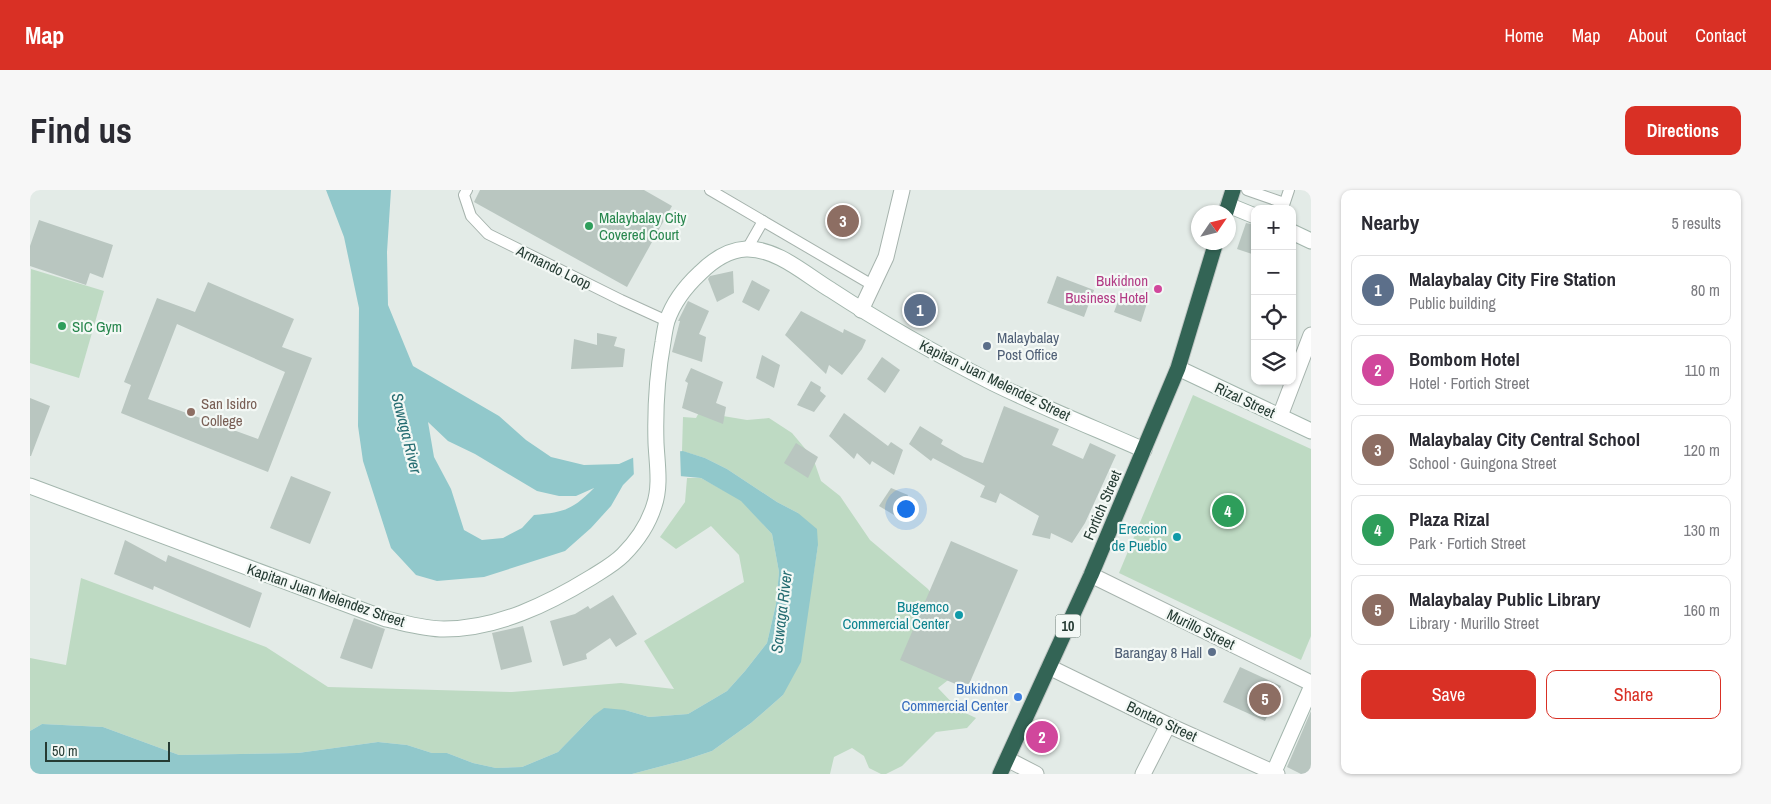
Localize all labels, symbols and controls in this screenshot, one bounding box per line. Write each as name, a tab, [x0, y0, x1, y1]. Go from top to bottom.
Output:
text: Map	[25, 19, 64, 51]
text: Home	[1504, 23, 1544, 48]
text: Map	[1572, 23, 1601, 48]
text: About	[1629, 23, 1667, 48]
text: Contact	[1695, 23, 1746, 48]
button: Directions	[1625, 106, 1741, 155]
text: Find us	[30, 107, 132, 154]
pin: 3	[827, 202, 859, 240]
north arrow	[1191, 205, 1236, 250]
map controls	[1251, 205, 1296, 385]
button: +	[1251, 205, 1296, 250]
place label: Malaybalay City Covered Court	[599, 207, 687, 245]
text: Nearby	[1361, 208, 1419, 237]
text: 5 results	[1671, 212, 1721, 234]
marker: Malaybalay City Covered Court	[583, 220, 595, 232]
street label: Armando Loop	[512, 239, 595, 294]
button: −	[1251, 250, 1296, 295]
text: Malaybalay City Fire Station	[1409, 266, 1616, 292]
place label: Bukidnon Business Hotel	[1065, 270, 1148, 308]
text: 1	[1374, 279, 1382, 301]
text: 80 m	[1691, 279, 1720, 301]
marker: Bukidnon Business Hotel	[1152, 283, 1164, 295]
pin: 1	[904, 291, 936, 329]
text: Public building	[1409, 292, 1496, 314]
button: locate	[1251, 295, 1296, 340]
place label: SIC Gym	[72, 316, 122, 337]
marker: SIC Gym	[56, 320, 68, 332]
place label: Malaybalay Post Office	[997, 327, 1060, 365]
street label: Kapitan Juan Melendez Street	[916, 334, 1074, 426]
marker: Malaybalay Post Office	[981, 340, 993, 352]
button: layers	[1251, 340, 1296, 385]
text: Bombom Hotel	[1409, 346, 1520, 372]
text: 2	[1374, 359, 1382, 381]
text: 110 m	[1684, 359, 1720, 381]
text: Hotel · Fortich Street	[1409, 372, 1529, 394]
street label: Rizal Street	[1211, 377, 1279, 423]
water label: Sawaga River	[386, 390, 428, 476]
place label: San Isidro College	[201, 393, 257, 431]
marker: San Isidro College	[185, 406, 197, 418]
text: Malaybalay City Central School	[1409, 426, 1640, 452]
text: 3	[1374, 439, 1382, 461]
text: 120 m	[1684, 439, 1720, 461]
text: School · Guingona Street	[1409, 452, 1556, 474]
street label: Fortich Street	[1078, 466, 1126, 543]
pin: 4	[1212, 492, 1244, 530]
your location	[893, 496, 919, 522]
text: Plaza Rizal	[1409, 506, 1490, 532]
place label: Ereccion de Pueblo	[1112, 518, 1167, 556]
text: 4	[1374, 519, 1382, 541]
text: 130 m	[1684, 519, 1720, 541]
marker: Ereccion de Pueblo	[1171, 531, 1183, 543]
text: Park · Fortich Street	[1409, 532, 1526, 554]
street label: Kapitan Juan Melendez Street	[244, 558, 408, 632]
water label: Sawaga River	[765, 569, 797, 654]
text: Malaybalay Public Library	[1409, 586, 1600, 612]
place label: Bugemco Commercial Center	[842, 596, 949, 634]
text: 5	[1374, 599, 1382, 621]
text: 160 m	[1684, 599, 1720, 621]
street label: Murillo Street	[1164, 604, 1239, 655]
marker: Bugemco Commercial Center	[953, 609, 965, 621]
text: Library · Murillo Street	[1409, 612, 1539, 634]
road number: 10	[1056, 614, 1080, 638]
place label: Barangay 8 Hall	[1114, 642, 1202, 663]
marker: Barangay 8 Hall	[1206, 646, 1218, 658]
button: Save	[1361, 670, 1536, 719]
button: Share	[1546, 670, 1721, 719]
place label: Bukidnon Commercial Center	[901, 678, 1008, 716]
pin: 5	[1249, 680, 1281, 718]
marker: Bukidnon Commercial Center	[1012, 691, 1024, 703]
street label: Bontao Street	[1123, 696, 1201, 747]
pin: 2	[1026, 718, 1058, 756]
scale bar	[45, 739, 170, 762]
text: 50 m	[52, 742, 78, 760]

